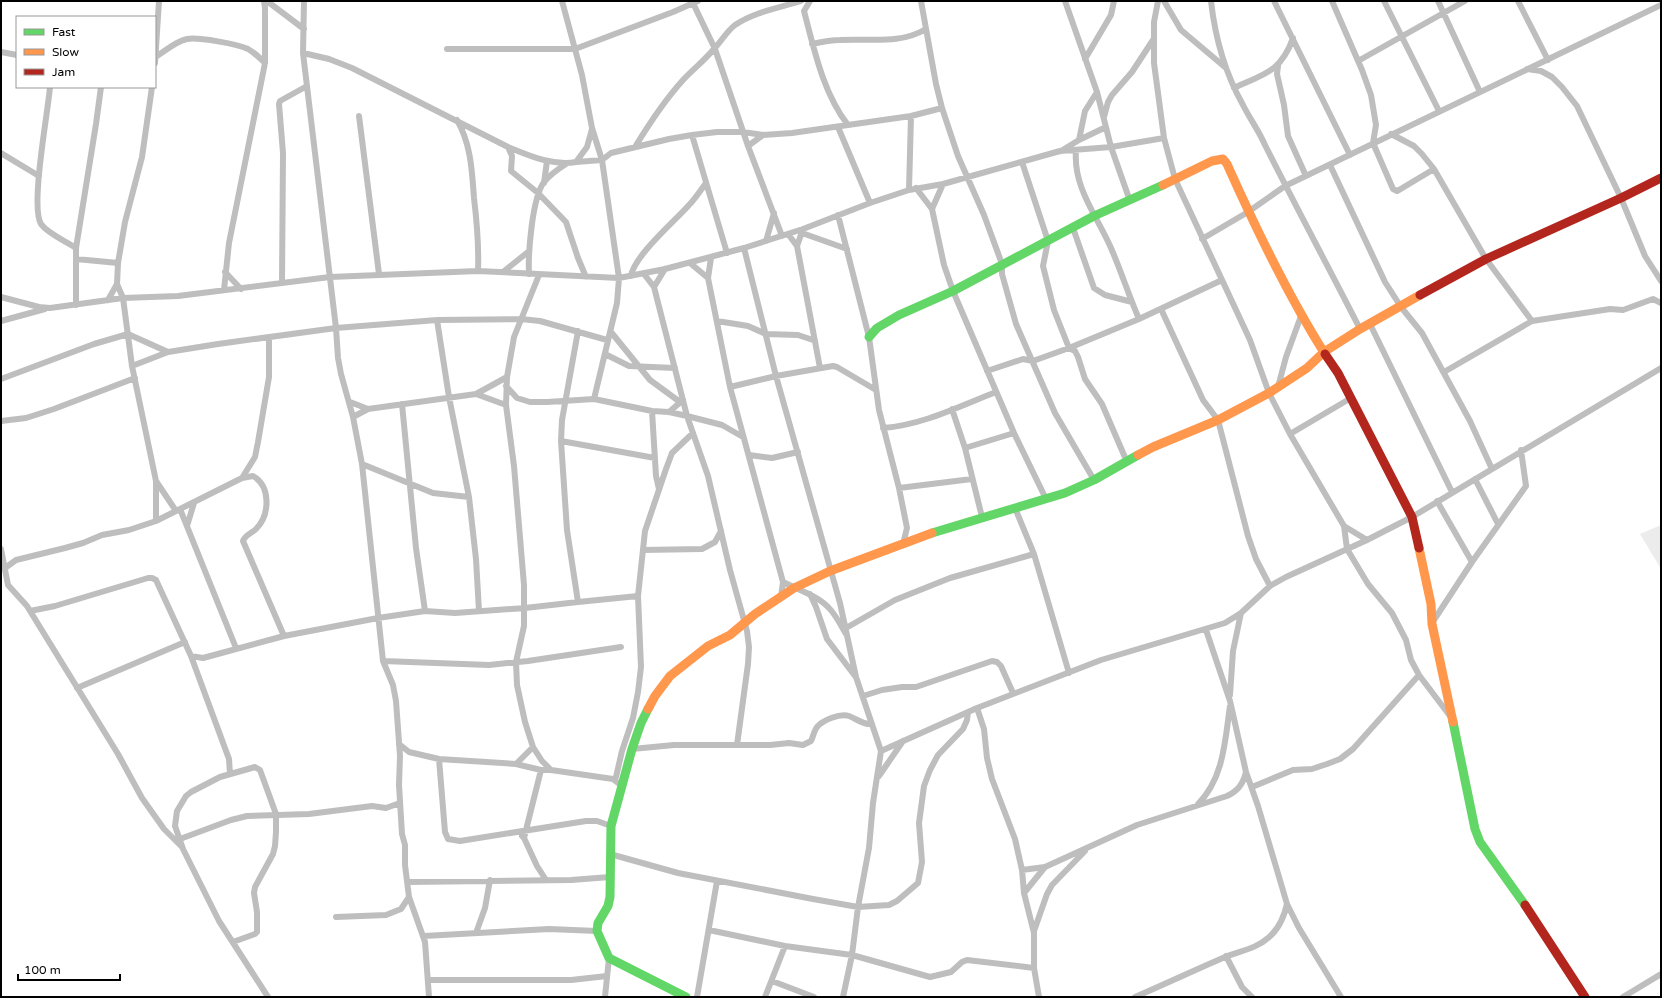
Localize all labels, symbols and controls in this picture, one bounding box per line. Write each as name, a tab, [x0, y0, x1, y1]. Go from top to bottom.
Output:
legend	[16, 16, 156, 88]
text: Fast	[52, 25, 76, 39]
text: Slow	[52, 45, 79, 59]
text: Jam	[52, 65, 75, 79]
scale bar	[18, 956, 120, 982]
text: 100 m	[24, 963, 61, 977]

